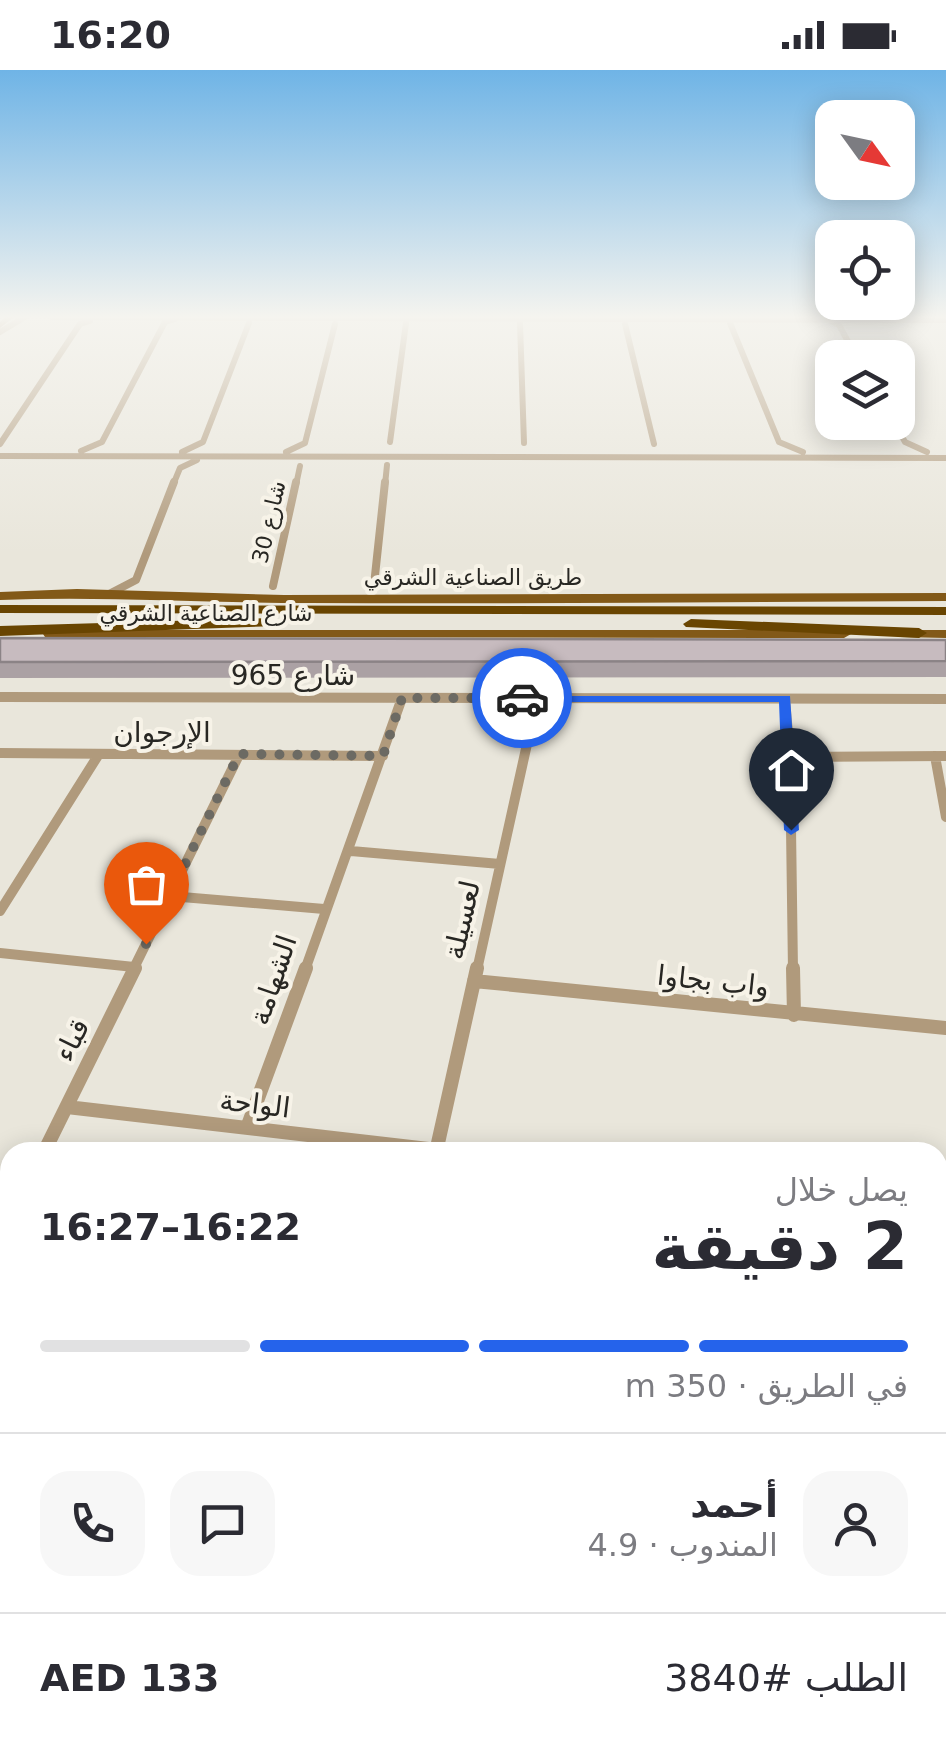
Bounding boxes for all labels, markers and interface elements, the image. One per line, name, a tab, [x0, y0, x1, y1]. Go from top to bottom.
text: 16:20	[50, 13, 171, 57]
north arrow	[815, 100, 915, 200]
map controls	[815, 100, 915, 440]
button: locate	[815, 220, 915, 320]
button: layers	[815, 340, 915, 440]
street label: شارع 30	[247, 478, 291, 566]
street label: طريق الصناعية الشرقي	[364, 565, 582, 591]
street label: شارع الصناعية الشرقي	[99, 601, 313, 627]
courier	[472, 648, 572, 748]
street label: شارع 965	[231, 659, 355, 692]
icon: car	[495, 671, 550, 726]
street label: الإرجوان	[113, 716, 211, 749]
pin	[749, 728, 834, 831]
icon: home	[764, 743, 819, 798]
pin	[104, 842, 189, 945]
icon: bag	[119, 857, 174, 912]
street label: لعسيلة	[437, 877, 487, 963]
street label: الشهامة	[242, 931, 304, 1029]
street label: واب بجاوا	[655, 959, 771, 1003]
street label: قباء	[48, 1013, 96, 1067]
street label: الواحة	[218, 1083, 292, 1125]
text: يصل خلال	[775, 1171, 908, 1209]
text: 16:22–16:27	[40, 1205, 301, 1249]
text: 2 دقيقة	[651, 1209, 908, 1284]
text: في الطريق · 350 m	[625, 1367, 908, 1405]
button: phone	[40, 1471, 145, 1576]
button: chat	[170, 1471, 275, 1576]
button: person	[803, 1471, 908, 1576]
text: أحمد	[690, 1482, 778, 1526]
text: المندوب · 4.9	[587, 1526, 778, 1564]
text: AED 133	[40, 1656, 219, 1700]
text: الطلب #3840	[664, 1656, 908, 1700]

